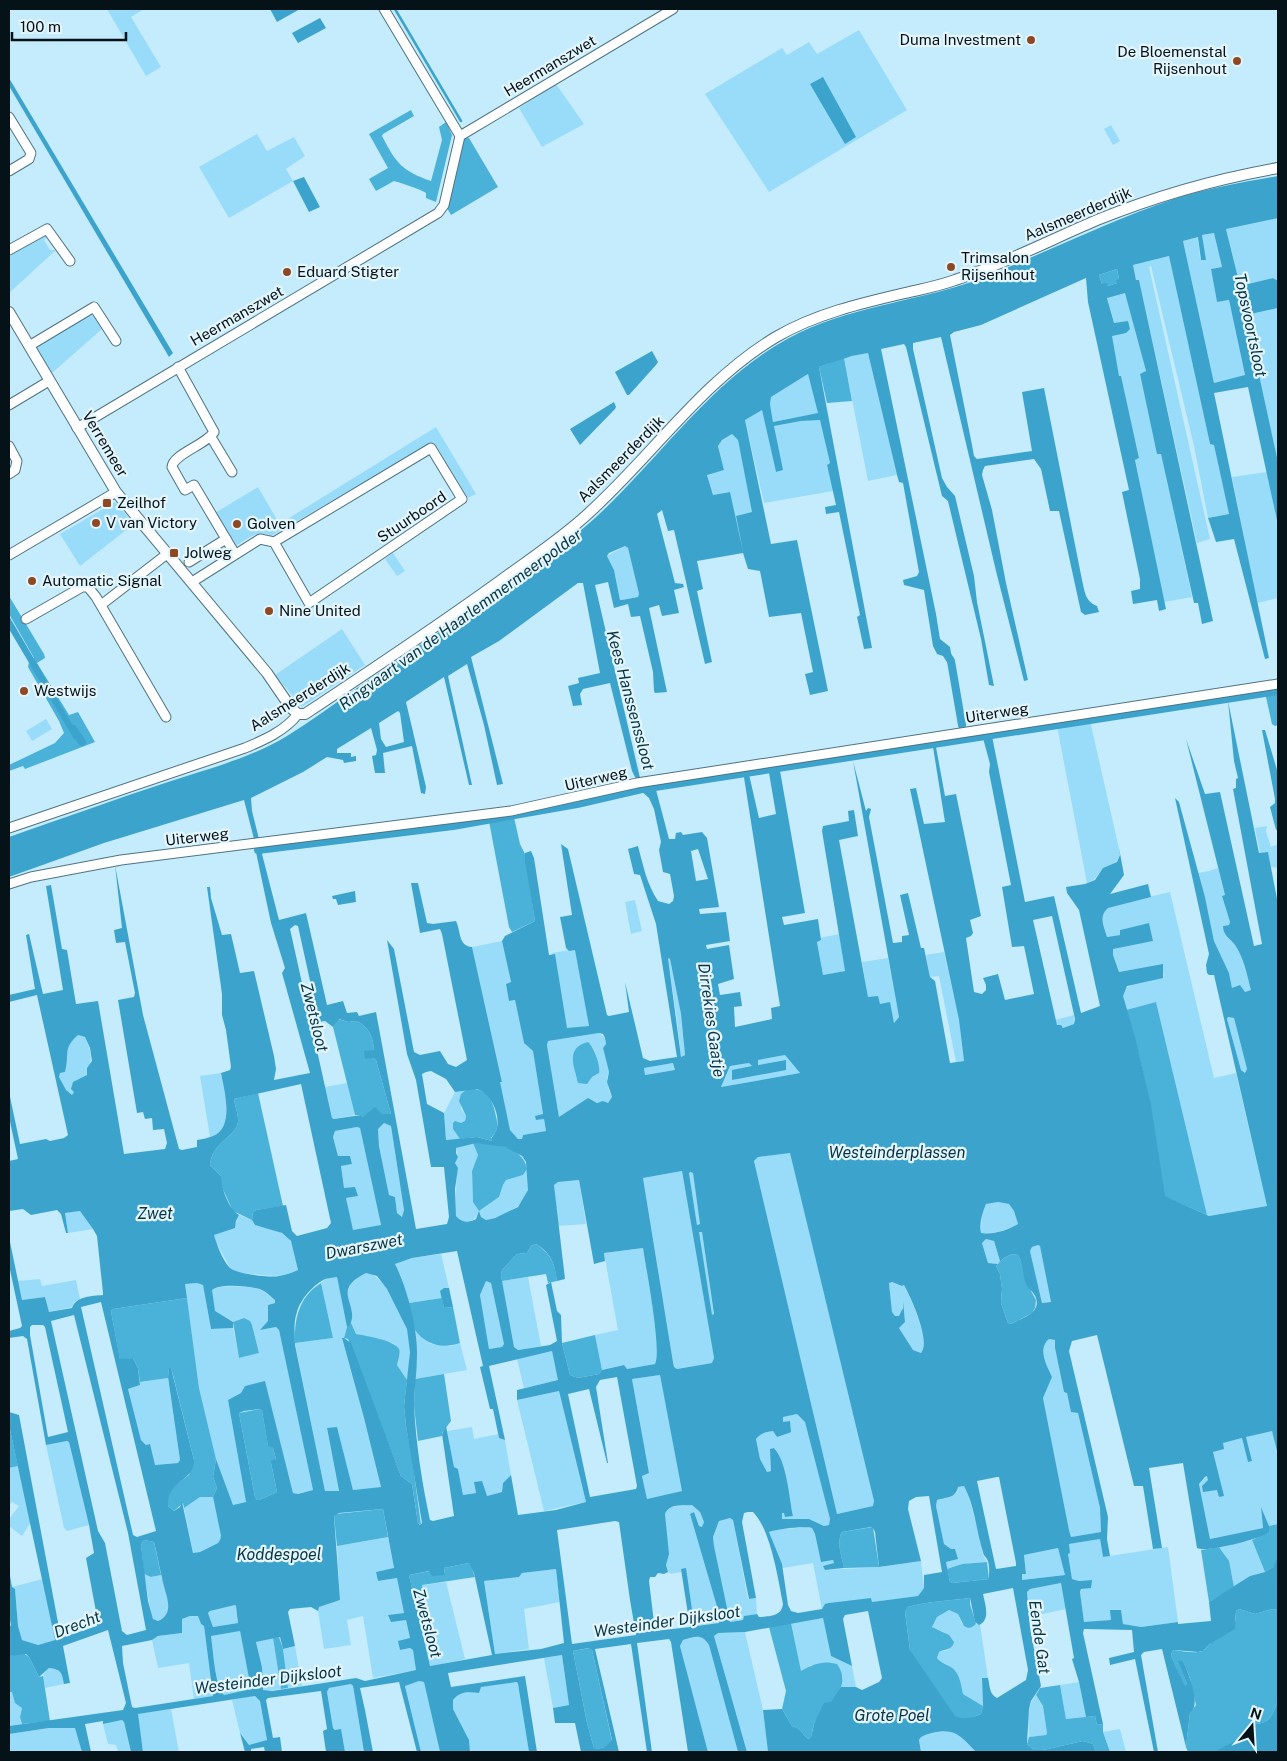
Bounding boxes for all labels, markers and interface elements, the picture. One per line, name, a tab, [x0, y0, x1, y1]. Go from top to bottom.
scale bar	[12, 10, 126, 42]
text: 100 m	[20, 18, 61, 35]
street label: Heermanszwet	[501, 31, 599, 100]
place label: Duma Investment	[899, 31, 1021, 48]
marker: Duma Investment	[1025, 34, 1037, 46]
place label: De Bloemenstal Rijsenhout	[1117, 43, 1227, 77]
marker: De Bloemenstal Rijsenhout	[1231, 55, 1243, 67]
street label: Aalsmeerderdijk	[1022, 183, 1134, 244]
place label: Trimsalon Rijsenhout	[961, 249, 1035, 283]
marker: Trimsalon Rijsenhout	[945, 261, 957, 273]
place label: Eduard Stigter	[297, 263, 399, 280]
marker: Eduard Stigter	[281, 266, 293, 278]
water label: Topsvoortsloot	[1230, 271, 1271, 379]
street label: Heermanszwet	[187, 282, 286, 349]
street label: Verremeer	[79, 408, 132, 480]
street label: Aalsmeerderdijk	[574, 412, 667, 505]
street label: Stuurboord	[374, 487, 449, 546]
place label: Zeilhof	[117, 494, 166, 511]
marker: Zeilhof	[101, 497, 113, 509]
place label: V van Victory	[106, 514, 197, 531]
place label: Golven	[247, 515, 295, 532]
marker: V van Victory	[90, 517, 102, 529]
marker: Golven	[231, 518, 243, 530]
water label: Ringvaart van de Haarlemmermeerpolder	[335, 524, 586, 714]
place label: Jolweg	[184, 544, 232, 561]
marker: Jolweg	[168, 547, 180, 559]
place label: Automatic Signal	[42, 572, 162, 589]
marker: Automatic Signal	[26, 575, 38, 587]
place label: Nine United	[279, 602, 361, 619]
marker: Nine United	[263, 605, 275, 617]
water label: Kees Hanssenssloot	[603, 628, 658, 772]
street label: Aalsmeerderdijk	[246, 659, 353, 734]
place label: Westwijs	[34, 682, 96, 699]
marker: Westwijs	[18, 685, 30, 697]
street label: Uiterweg	[964, 699, 1030, 726]
street label: Uiterweg	[563, 763, 629, 794]
street label: Uiterweg	[164, 824, 230, 849]
water label: Dirrekies Gaatje	[694, 962, 729, 1079]
water label: Zwetsloot	[297, 980, 332, 1054]
water label: Westeinderplassen	[829, 1143, 965, 1162]
water label: Zwet	[137, 1204, 173, 1223]
water label: Dwarszwet	[324, 1230, 404, 1263]
water label: Koddespoel	[236, 1545, 322, 1564]
water label: Zwetsloot	[409, 1586, 446, 1660]
water label: Eende Gat	[1025, 1599, 1054, 1675]
water label: Westeinder Dijksloot	[593, 1602, 742, 1641]
water label: Drecht	[51, 1607, 103, 1642]
water label: Westeinder Dijksloot	[194, 1661, 343, 1698]
north arrow	[1227, 1701, 1277, 1751]
text: N	[1248, 1704, 1264, 1723]
water label: Grote Poel	[854, 1706, 930, 1725]

